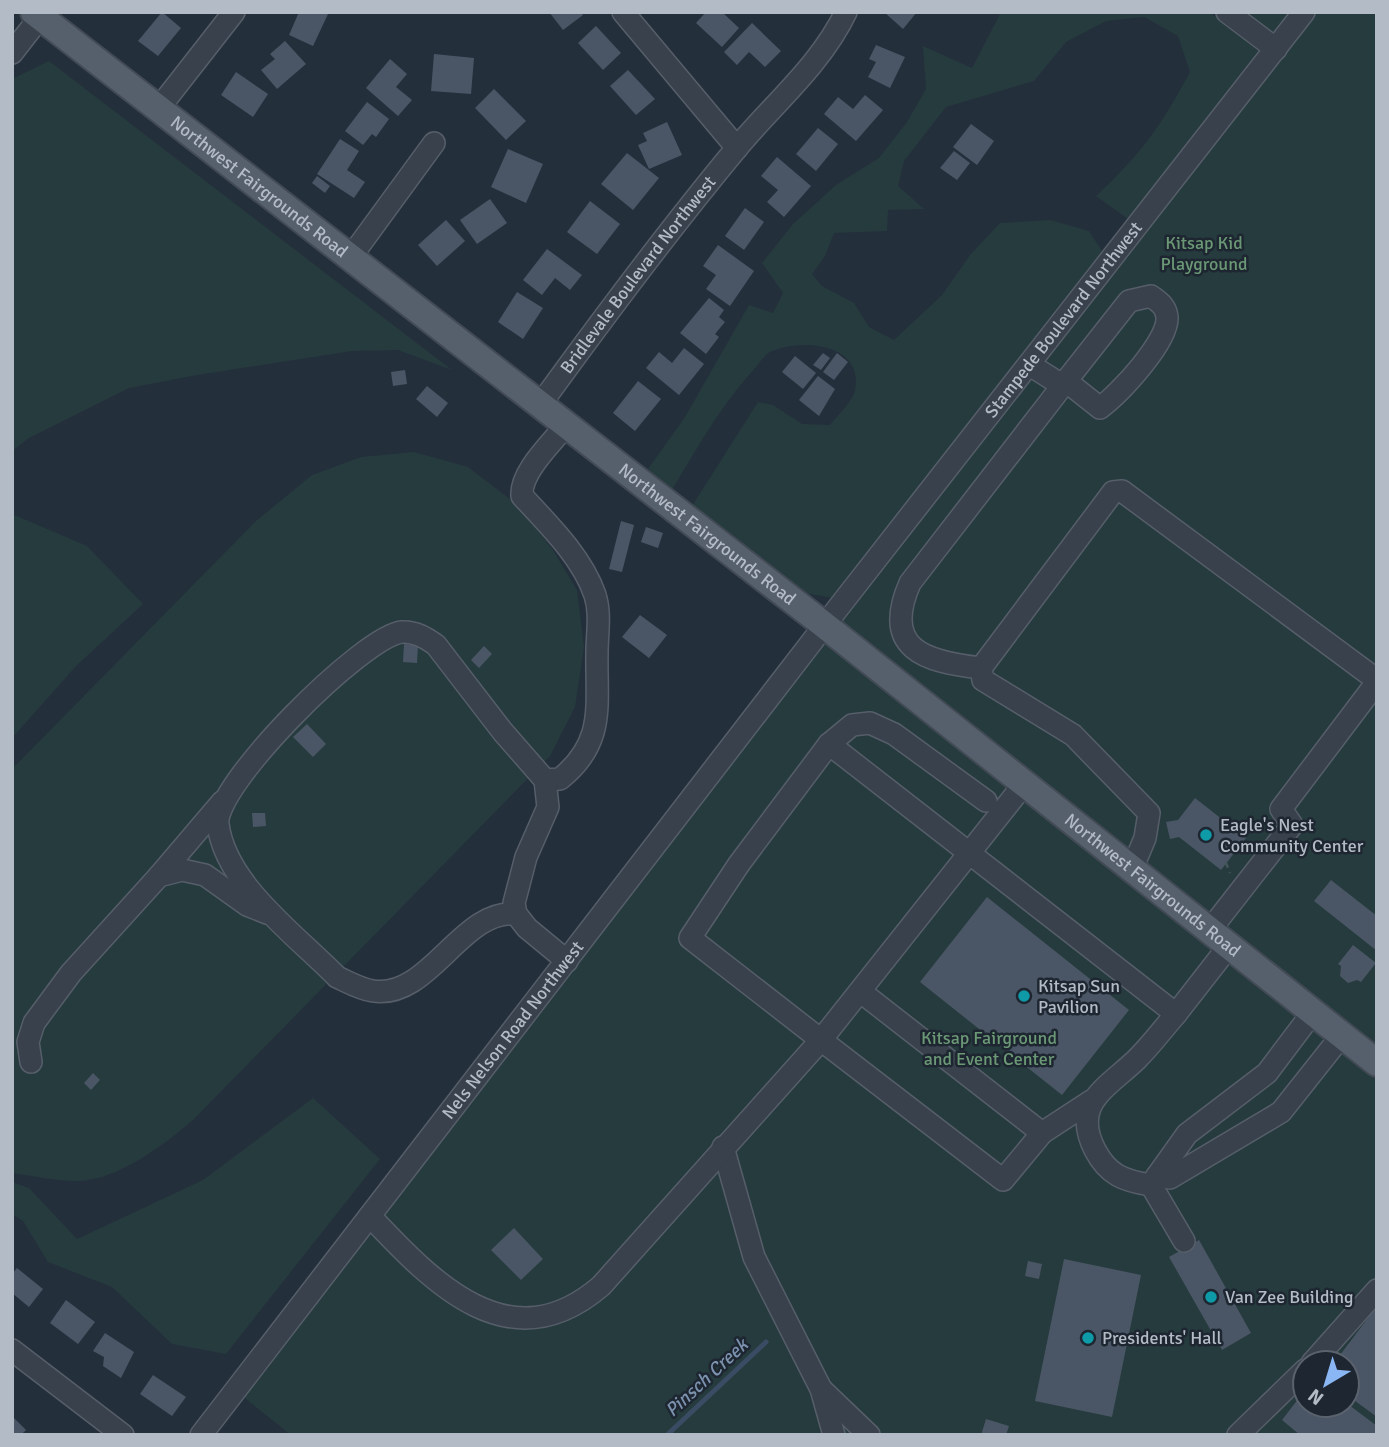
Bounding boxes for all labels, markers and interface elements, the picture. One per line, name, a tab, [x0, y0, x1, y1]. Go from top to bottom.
street label: Northwest Fairgrounds Road	[166, 111, 352, 262]
street label: Bridlevale Boulevard Northwest	[556, 171, 720, 378]
street label: Stampede Boulevard Northwest	[980, 217, 1147, 422]
park label: Kitsap Kid Playground	[1160, 232, 1248, 275]
street label: Northwest Fairgrounds Road	[614, 459, 800, 610]
street label: Northwest Fairgrounds Road	[1060, 809, 1245, 962]
place label: Eagle's Nest Community Center	[1220, 814, 1364, 857]
marker: Eagle's Nest Community Center	[1198, 827, 1214, 843]
street label: Nels Nelson Road Northwest	[437, 937, 588, 1124]
place label: Kitsap Sun Pavilion	[1038, 975, 1120, 1018]
marker: Kitsap Sun Pavilion	[1016, 988, 1032, 1004]
park label: Kitsap Fairground and Event Center	[921, 1027, 1057, 1070]
place label: Van Zee Building	[1225, 1286, 1354, 1308]
marker: Van Zee Building	[1203, 1289, 1219, 1305]
place label: Presidents' Hall	[1102, 1327, 1222, 1349]
marker: Presidents' Hall	[1080, 1330, 1096, 1346]
water label: Pinsch Creek	[660, 1332, 754, 1422]
north arrow	[1291, 1349, 1361, 1419]
text: N	[1304, 1383, 1329, 1410]

